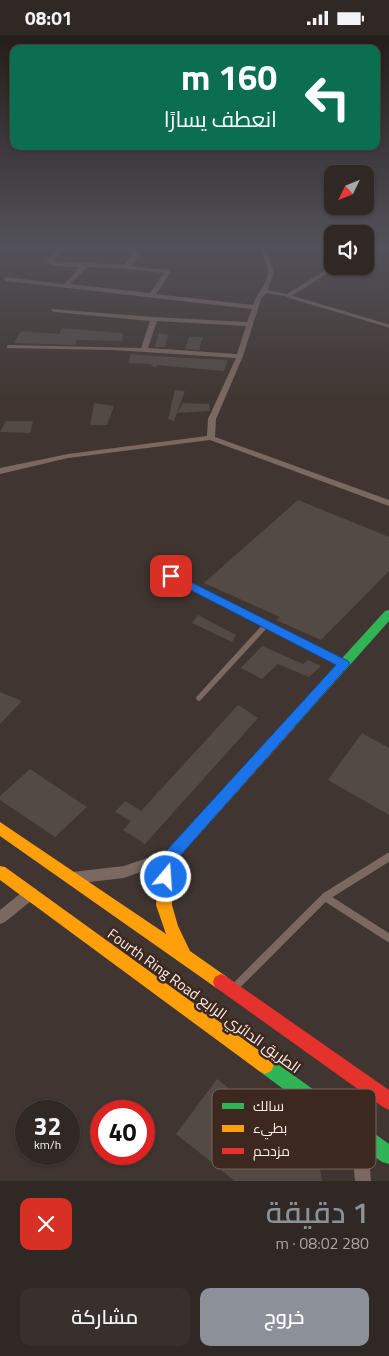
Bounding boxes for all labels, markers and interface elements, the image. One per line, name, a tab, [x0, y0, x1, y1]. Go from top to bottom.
text: 08:01	[25, 3, 72, 32]
text: 160 m	[181, 50, 277, 104]
icon: left	[295, 65, 360, 130]
text: انعطف يسارًا	[164, 102, 277, 136]
north arrow	[324, 165, 374, 215]
map controls	[324, 165, 374, 275]
button: sound	[324, 225, 374, 275]
pin	[150, 555, 192, 597]
icon: arrive	[157, 562, 185, 590]
position arrow	[139, 850, 191, 902]
street label: Fourth Ring Road الطريق الدائري الرابع	[102, 922, 306, 1080]
legend	[212, 1089, 376, 1169]
text: سالك	[253, 1095, 284, 1116]
speed limit sign: 40	[90, 1100, 155, 1165]
text: 32	[33, 1107, 62, 1145]
text: بطيء	[253, 1117, 287, 1140]
text: km/h	[34, 1135, 61, 1154]
text: مزدحم	[253, 1140, 290, 1161]
text: 1 دقيقة	[266, 1189, 369, 1235]
button: close	[20, 1198, 72, 1250]
text: 280 m · 08:02	[275, 1231, 369, 1255]
button: مشاركة	[20, 1288, 190, 1346]
button: خروج	[200, 1288, 369, 1346]

